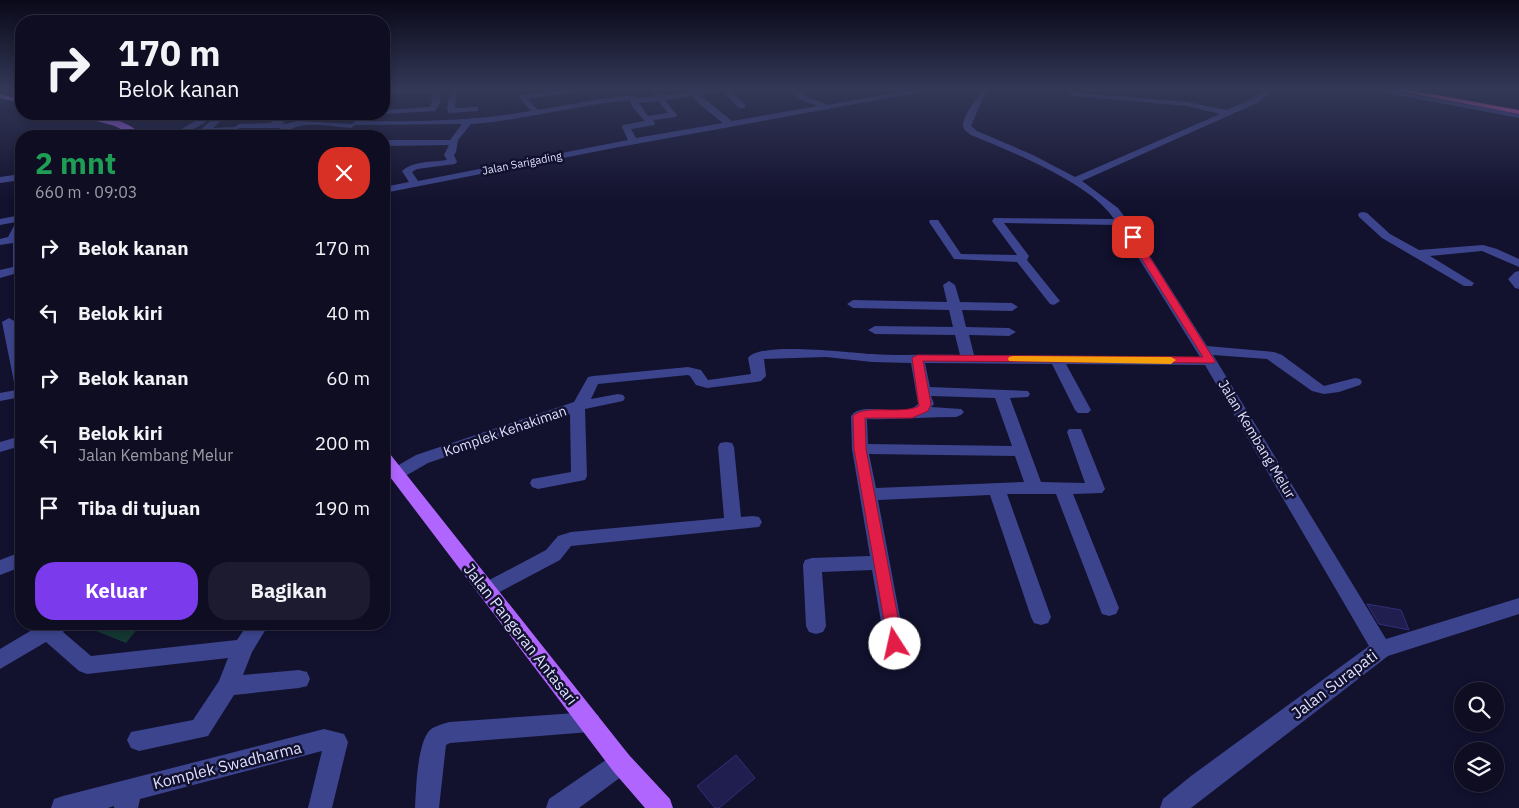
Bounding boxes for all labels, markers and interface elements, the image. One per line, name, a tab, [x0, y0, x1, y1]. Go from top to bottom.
text: 170 m	[118, 30, 221, 76]
icon: right	[35, 35, 100, 100]
text: Belok kanan	[118, 74, 240, 103]
text: 2 mnt	[35, 143, 116, 182]
button: close	[318, 147, 370, 199]
street label: Jalan Sarigading	[481, 148, 563, 178]
text: 660 m · 09:03	[35, 182, 137, 202]
pin	[1112, 216, 1154, 258]
icon: arrive	[1119, 223, 1147, 251]
icon: right	[35, 234, 63, 262]
text: Belok kanan	[78, 236, 189, 260]
text: 170 m	[315, 236, 370, 260]
icon: left	[35, 299, 63, 327]
text: Belok kiri	[78, 301, 163, 325]
text: 40 m	[326, 301, 370, 325]
icon: right	[35, 364, 63, 392]
text: Belok kanan	[78, 366, 189, 390]
text: 60 m	[326, 366, 370, 390]
street label: Jalan Kembang Melur	[1214, 376, 1300, 502]
street label: Komplek Kehakiman	[441, 401, 569, 461]
text: Belok kiri	[78, 421, 163, 445]
icon: left	[35, 429, 63, 457]
text: 200 m	[315, 431, 370, 455]
text: Jalan Kembang Melur	[78, 445, 233, 465]
icon: arrive	[35, 494, 63, 522]
text: Tiba di tujuan	[78, 496, 200, 520]
text: 190 m	[315, 496, 370, 520]
street label: Jalan Pangeran Antasari	[460, 559, 582, 709]
button: Keluar	[35, 562, 198, 620]
button: Bagikan	[208, 562, 370, 620]
position arrow	[868, 617, 920, 669]
street label: Jalan Surapati	[1287, 645, 1381, 723]
map controls	[1454, 682, 1504, 792]
button: search	[1454, 682, 1504, 732]
street label: Komplek Swadharma	[151, 737, 304, 793]
button: layers	[1454, 742, 1504, 792]

